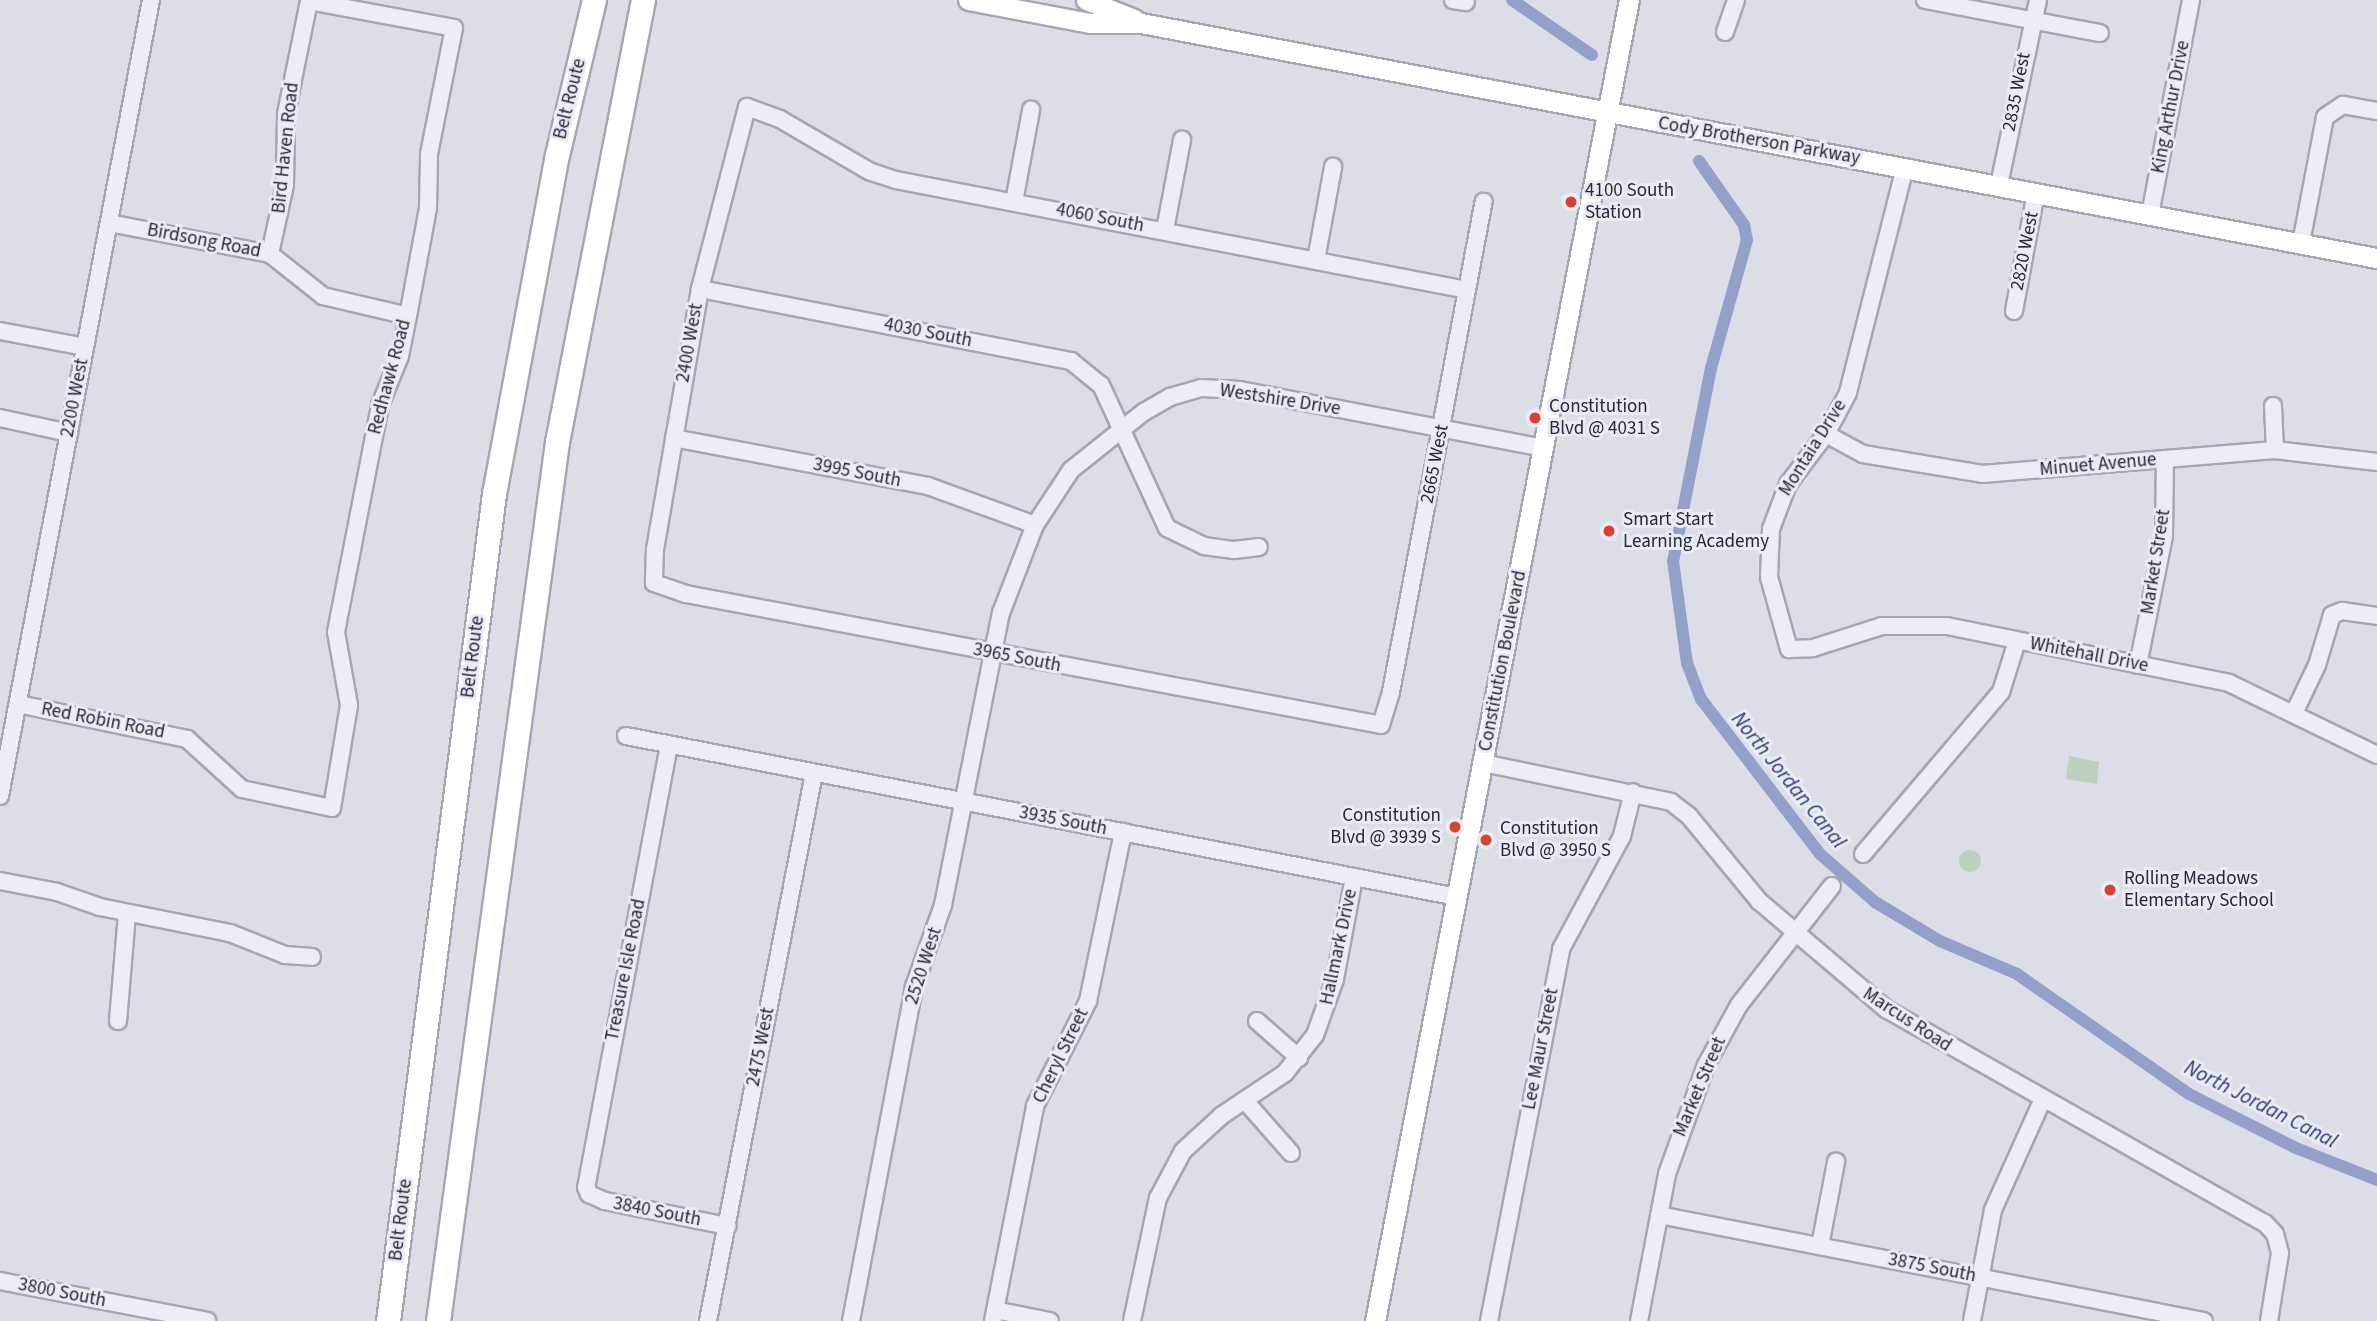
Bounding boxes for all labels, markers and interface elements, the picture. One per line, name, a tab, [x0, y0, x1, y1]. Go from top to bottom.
street label: King Arthur Drive	[2147, 39, 2195, 175]
street label: 2835 West	[1998, 51, 2036, 133]
street label: Belt Route	[549, 56, 591, 142]
street label: Bird Haven Road	[268, 81, 304, 215]
street label: Cody Brotherson Parkway	[1656, 112, 1862, 170]
place label: 4100 South Station	[1585, 180, 1674, 224]
marker: 4100 South Station	[1563, 194, 1579, 210]
street label: 4060 South	[1054, 198, 1146, 238]
street label: 2820 West	[2006, 210, 2044, 292]
street label: Birdsong Road	[145, 219, 263, 263]
street label: 2400 West	[672, 302, 708, 384]
street label: 4030 South	[882, 313, 974, 353]
street label: Redhawk Road	[364, 317, 416, 437]
street label: 2200 West	[56, 357, 94, 439]
street label: Westshire Drive	[1218, 379, 1342, 421]
place label: Constitution Blvd @ 4031 S	[1549, 396, 1660, 440]
street label: Montaia Drive	[1774, 396, 1852, 500]
marker: Constitution Blvd @ 4031 S	[1527, 410, 1543, 426]
street label: 2665 West	[1416, 423, 1454, 505]
street label: Minuet Avenue	[2039, 449, 2157, 481]
street label: 3995 South	[811, 453, 903, 493]
street label: Market Street	[2136, 508, 2176, 616]
place label: Smart Start Learning Academy	[1623, 509, 1769, 553]
marker: Smart Start Learning Academy	[1601, 523, 1617, 539]
street label: Constitution Boulevard	[1474, 569, 1532, 753]
street label: Belt Route	[457, 615, 489, 699]
street label: Whitehall Drive	[2028, 632, 2150, 678]
street label: 3965 South	[971, 638, 1063, 678]
street label: Red Robin Road	[39, 698, 167, 744]
water label: North Jordan Canal	[1726, 707, 1852, 853]
street label: 3935 South	[1017, 801, 1109, 841]
place label: Constitution Blvd @ 3939 S	[1330, 805, 1441, 849]
place label: Constitution Blvd @ 3950 S	[1500, 818, 1611, 862]
marker: Constitution Blvd @ 3939 S	[1447, 819, 1463, 835]
marker: Constitution Blvd @ 3950 S	[1478, 832, 1494, 848]
place label: Rolling Meadows Elementary School	[2124, 868, 2274, 912]
marker: Rolling Meadows Elementary School	[2102, 882, 2118, 898]
street label: Hallmark Drive	[1316, 887, 1362, 1007]
street label: Treasure Isle Road	[601, 897, 651, 1043]
street label: 2520 West	[901, 924, 947, 1008]
street label: Marcus Road	[1858, 983, 1956, 1057]
street label: Lee Maur Street	[1518, 986, 1564, 1112]
street label: Cheryl Street	[1028, 1005, 1094, 1107]
street label: 2475 West	[742, 1006, 780, 1088]
street label: Market Street	[1669, 1034, 1731, 1140]
water label: North Jordan Canal	[2180, 1055, 2342, 1153]
street label: Belt Route	[385, 1178, 417, 1262]
street label: 3840 South	[611, 1192, 703, 1232]
street label: 3875 South	[1886, 1248, 1978, 1288]
street label: 3800 South	[16, 1273, 108, 1313]

